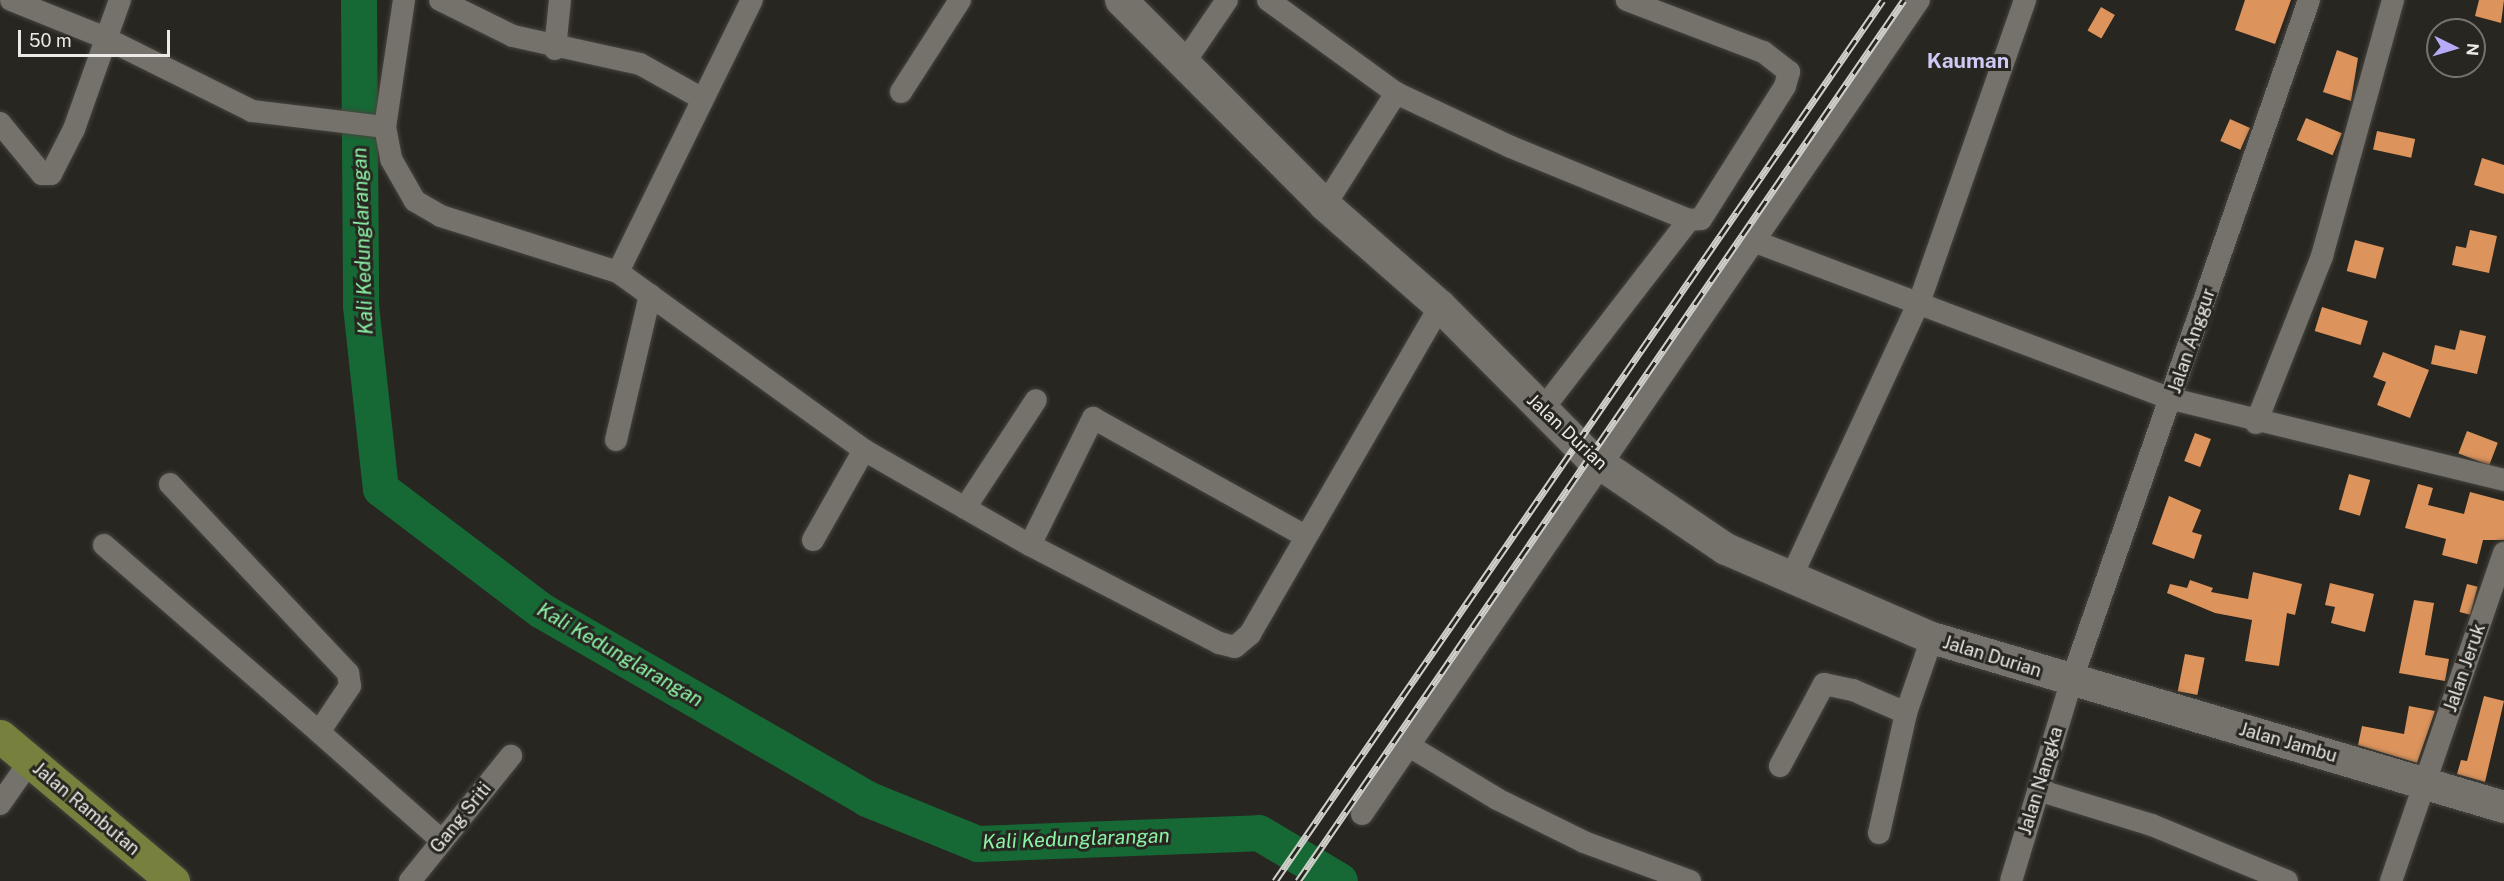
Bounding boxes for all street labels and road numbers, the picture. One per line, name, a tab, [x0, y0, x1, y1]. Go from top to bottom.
street label: Jalan Anggur	[2164, 286, 2220, 396]
street label: Jalan Durian	[1522, 389, 1612, 475]
street label: Jalan Jeruk	[2440, 621, 2490, 715]
street label: Jalan Durian	[1940, 632, 2044, 682]
street label: Jalan Jambu	[2237, 719, 2339, 767]
street label: Jalan Nangka	[2014, 724, 2068, 838]
street label: Jalan Rambutan	[28, 758, 144, 860]
street label: Gang Sriti	[426, 779, 496, 857]

